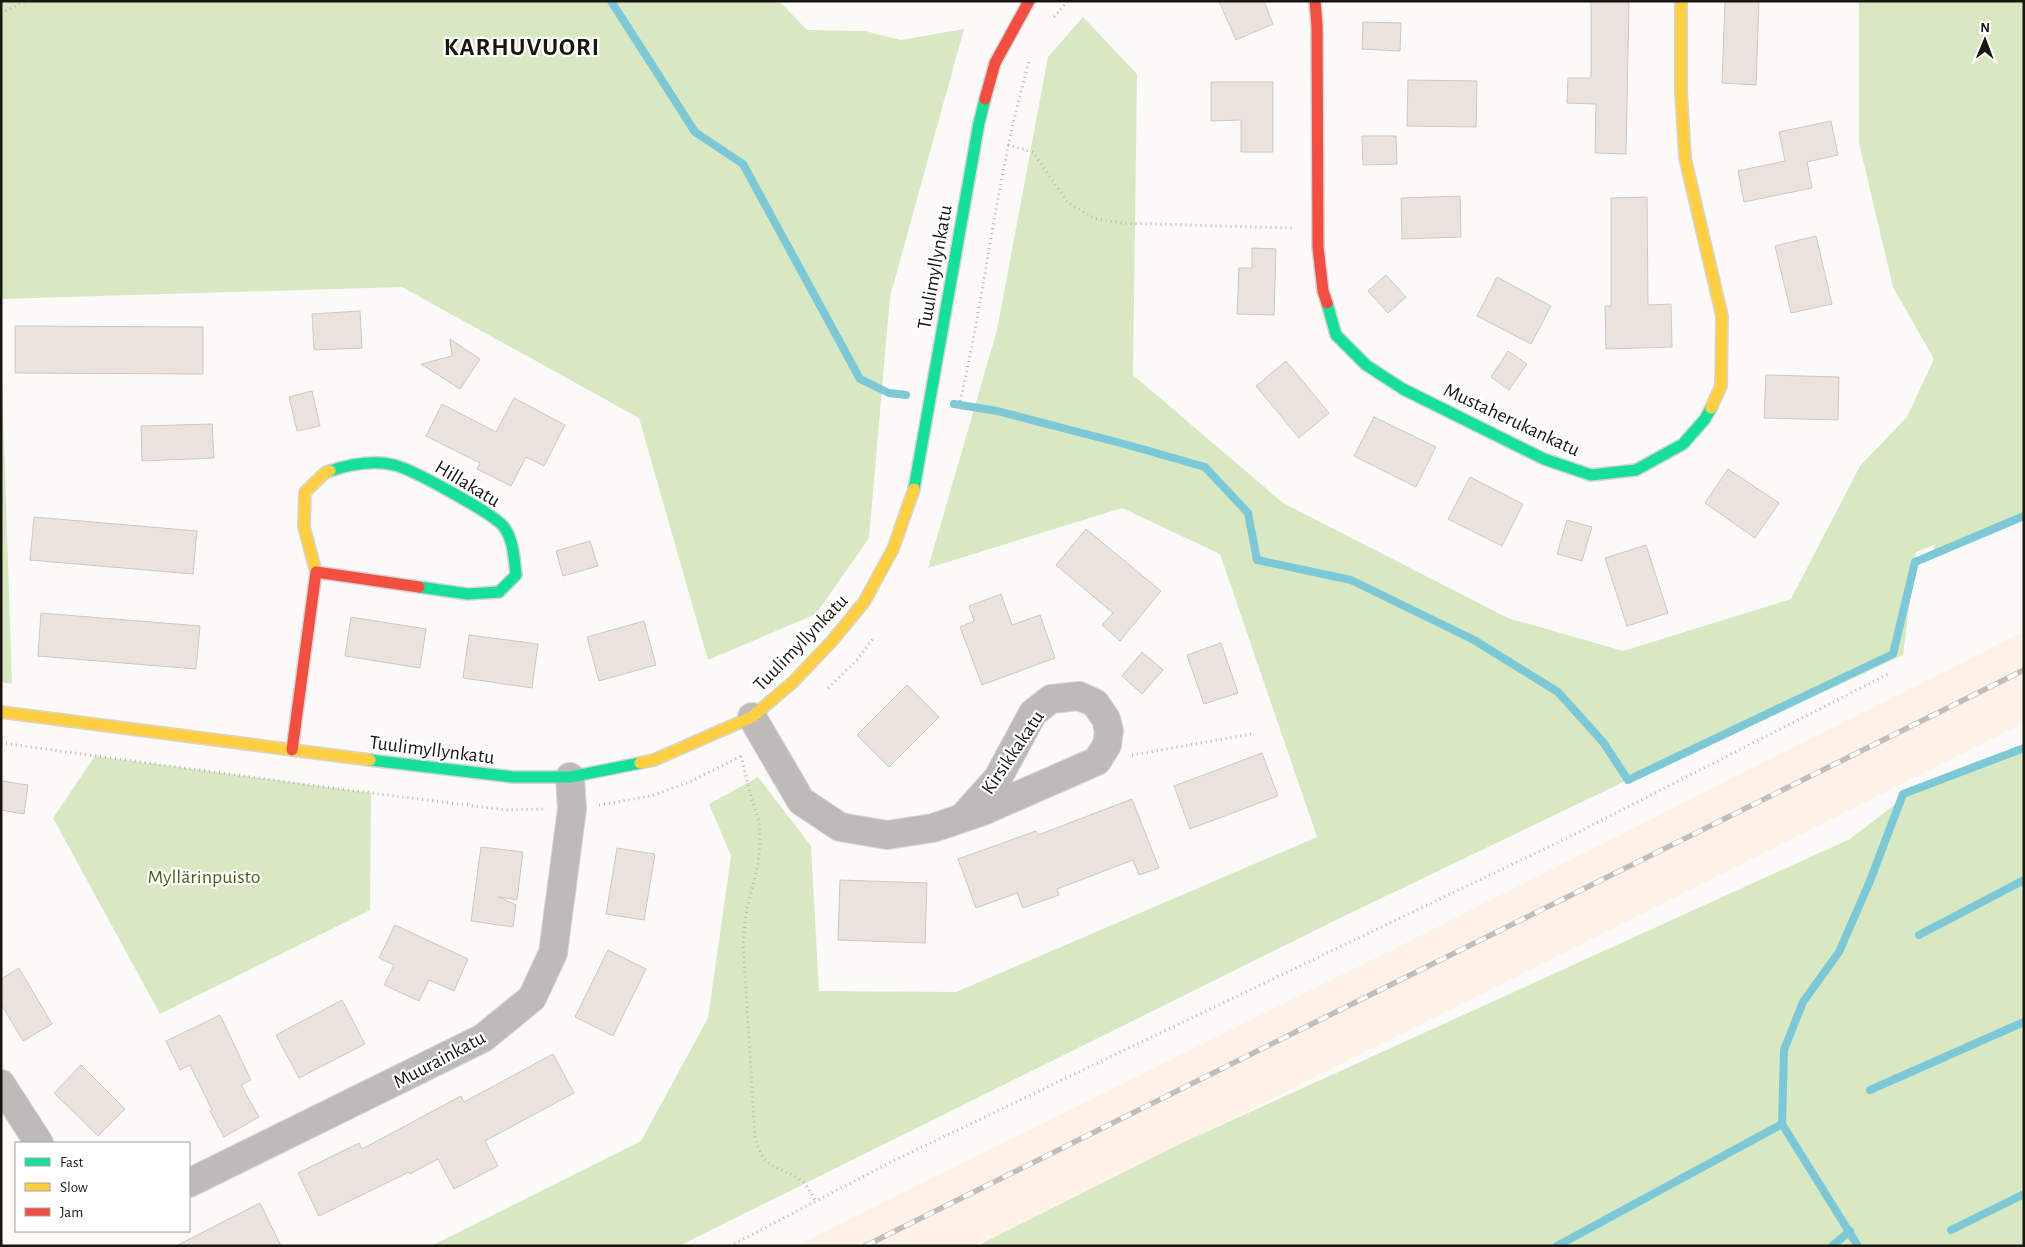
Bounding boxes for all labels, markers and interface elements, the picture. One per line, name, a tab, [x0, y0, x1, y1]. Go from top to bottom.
north arrow	[1960, 15, 2010, 65]
text: N	[1980, 21, 1990, 35]
district label: KARHUVUORI	[444, 35, 600, 60]
street label: Tuulimyllynkatu	[914, 203, 956, 331]
street label: Mustaherukankatu	[1441, 380, 1583, 460]
street label: Hillakatu	[431, 457, 504, 511]
street label: Tuulimyllynkatu	[750, 590, 852, 695]
street label: Kirsikkakatu	[978, 707, 1048, 798]
street label: Tuulimyllynkatu	[368, 732, 496, 768]
park label: Myllärinpuisto	[147, 867, 261, 887]
street label: Muurainkatu	[390, 1027, 489, 1092]
legend	[15, 1142, 190, 1232]
text: Fast	[60, 1155, 84, 1170]
text: Slow	[60, 1180, 88, 1195]
text: Jam	[60, 1205, 83, 1220]

